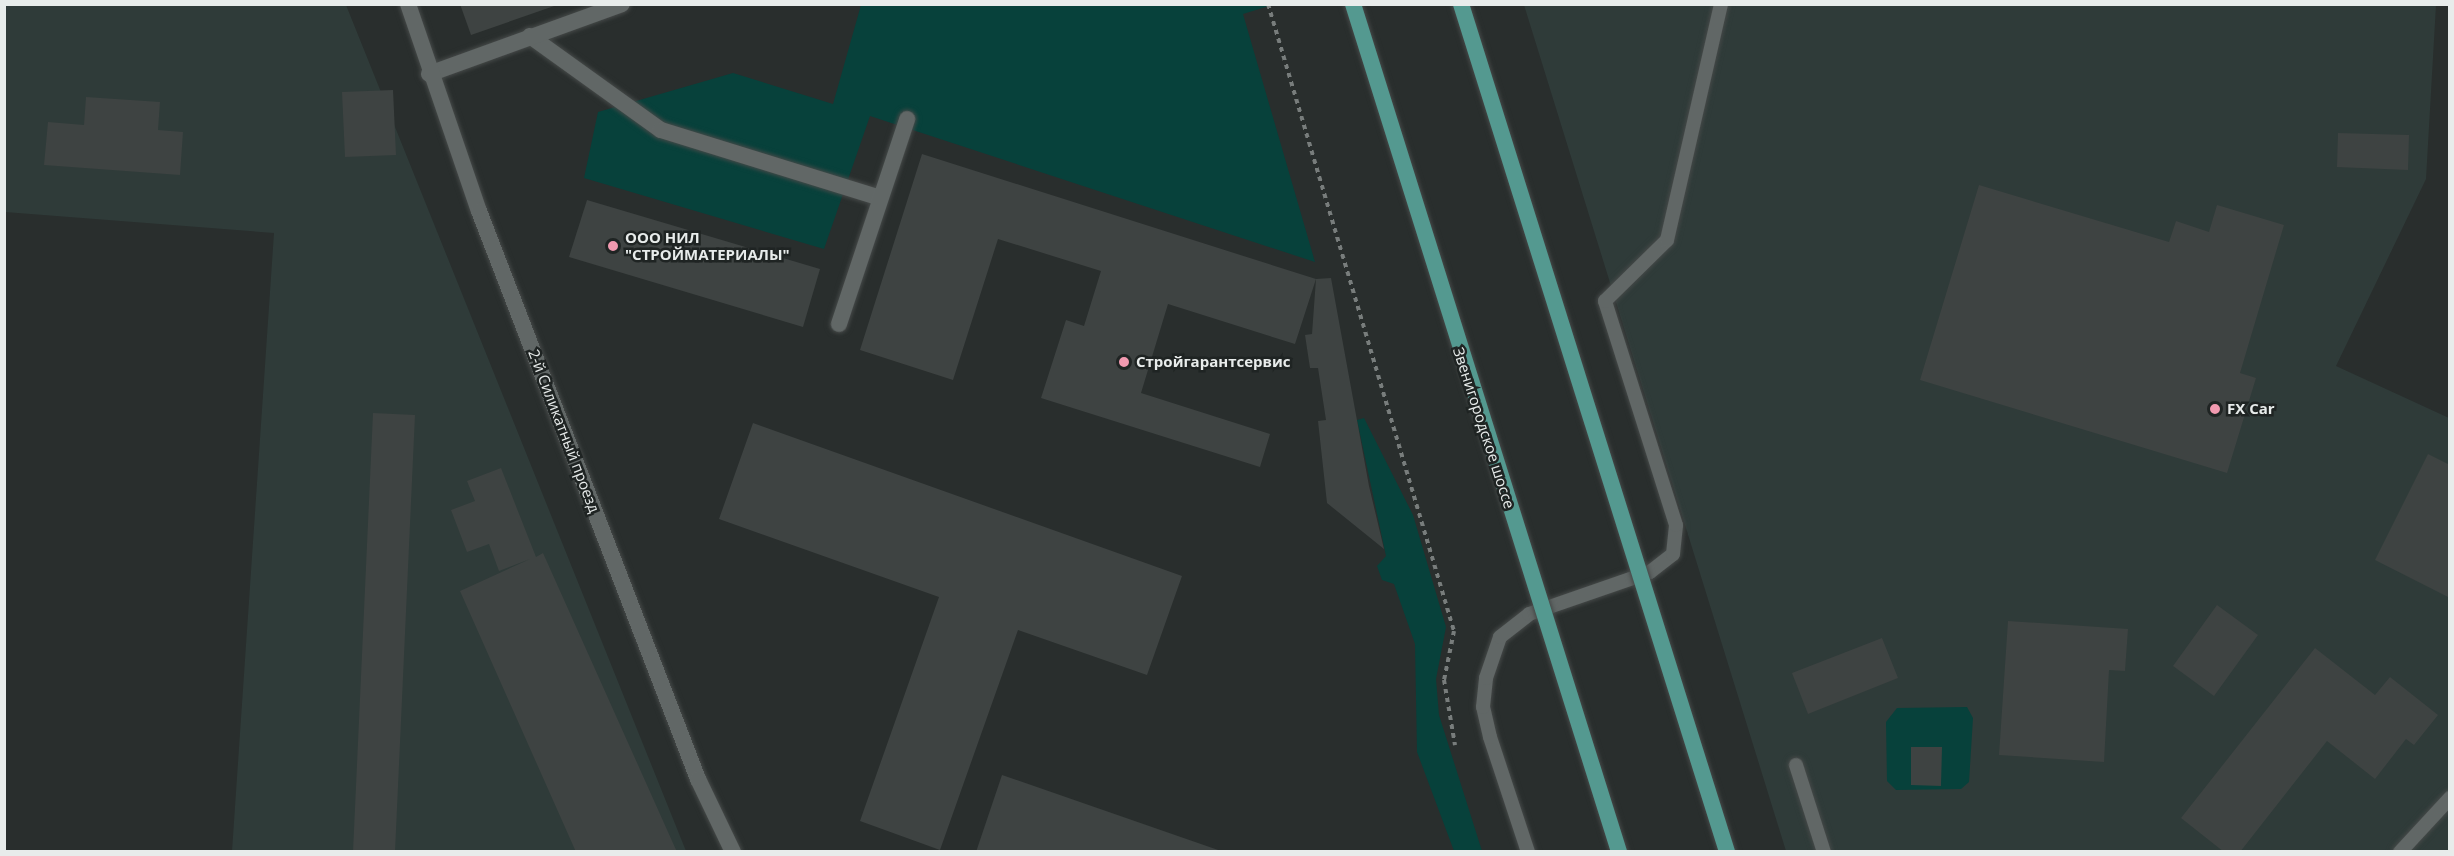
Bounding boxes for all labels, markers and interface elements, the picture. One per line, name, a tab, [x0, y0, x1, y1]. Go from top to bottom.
place label: ООО НИЛ "СТРОЙМАТЕРИАЛЫ"	[625, 228, 790, 263]
marker: ООО НИЛ "СТРОЙМАТЕРИАЛЫ"	[606, 239, 620, 253]
street label: Звенигородское шоссе	[1449, 345, 1519, 511]
street label: 2-й Силикатный проезд	[525, 347, 603, 515]
place label: Стройгарантсервис	[1136, 353, 1290, 371]
marker: Стройгарантсервис	[1117, 355, 1131, 369]
place label: FX Car	[2227, 400, 2275, 418]
marker: FX Car	[2208, 402, 2222, 416]

